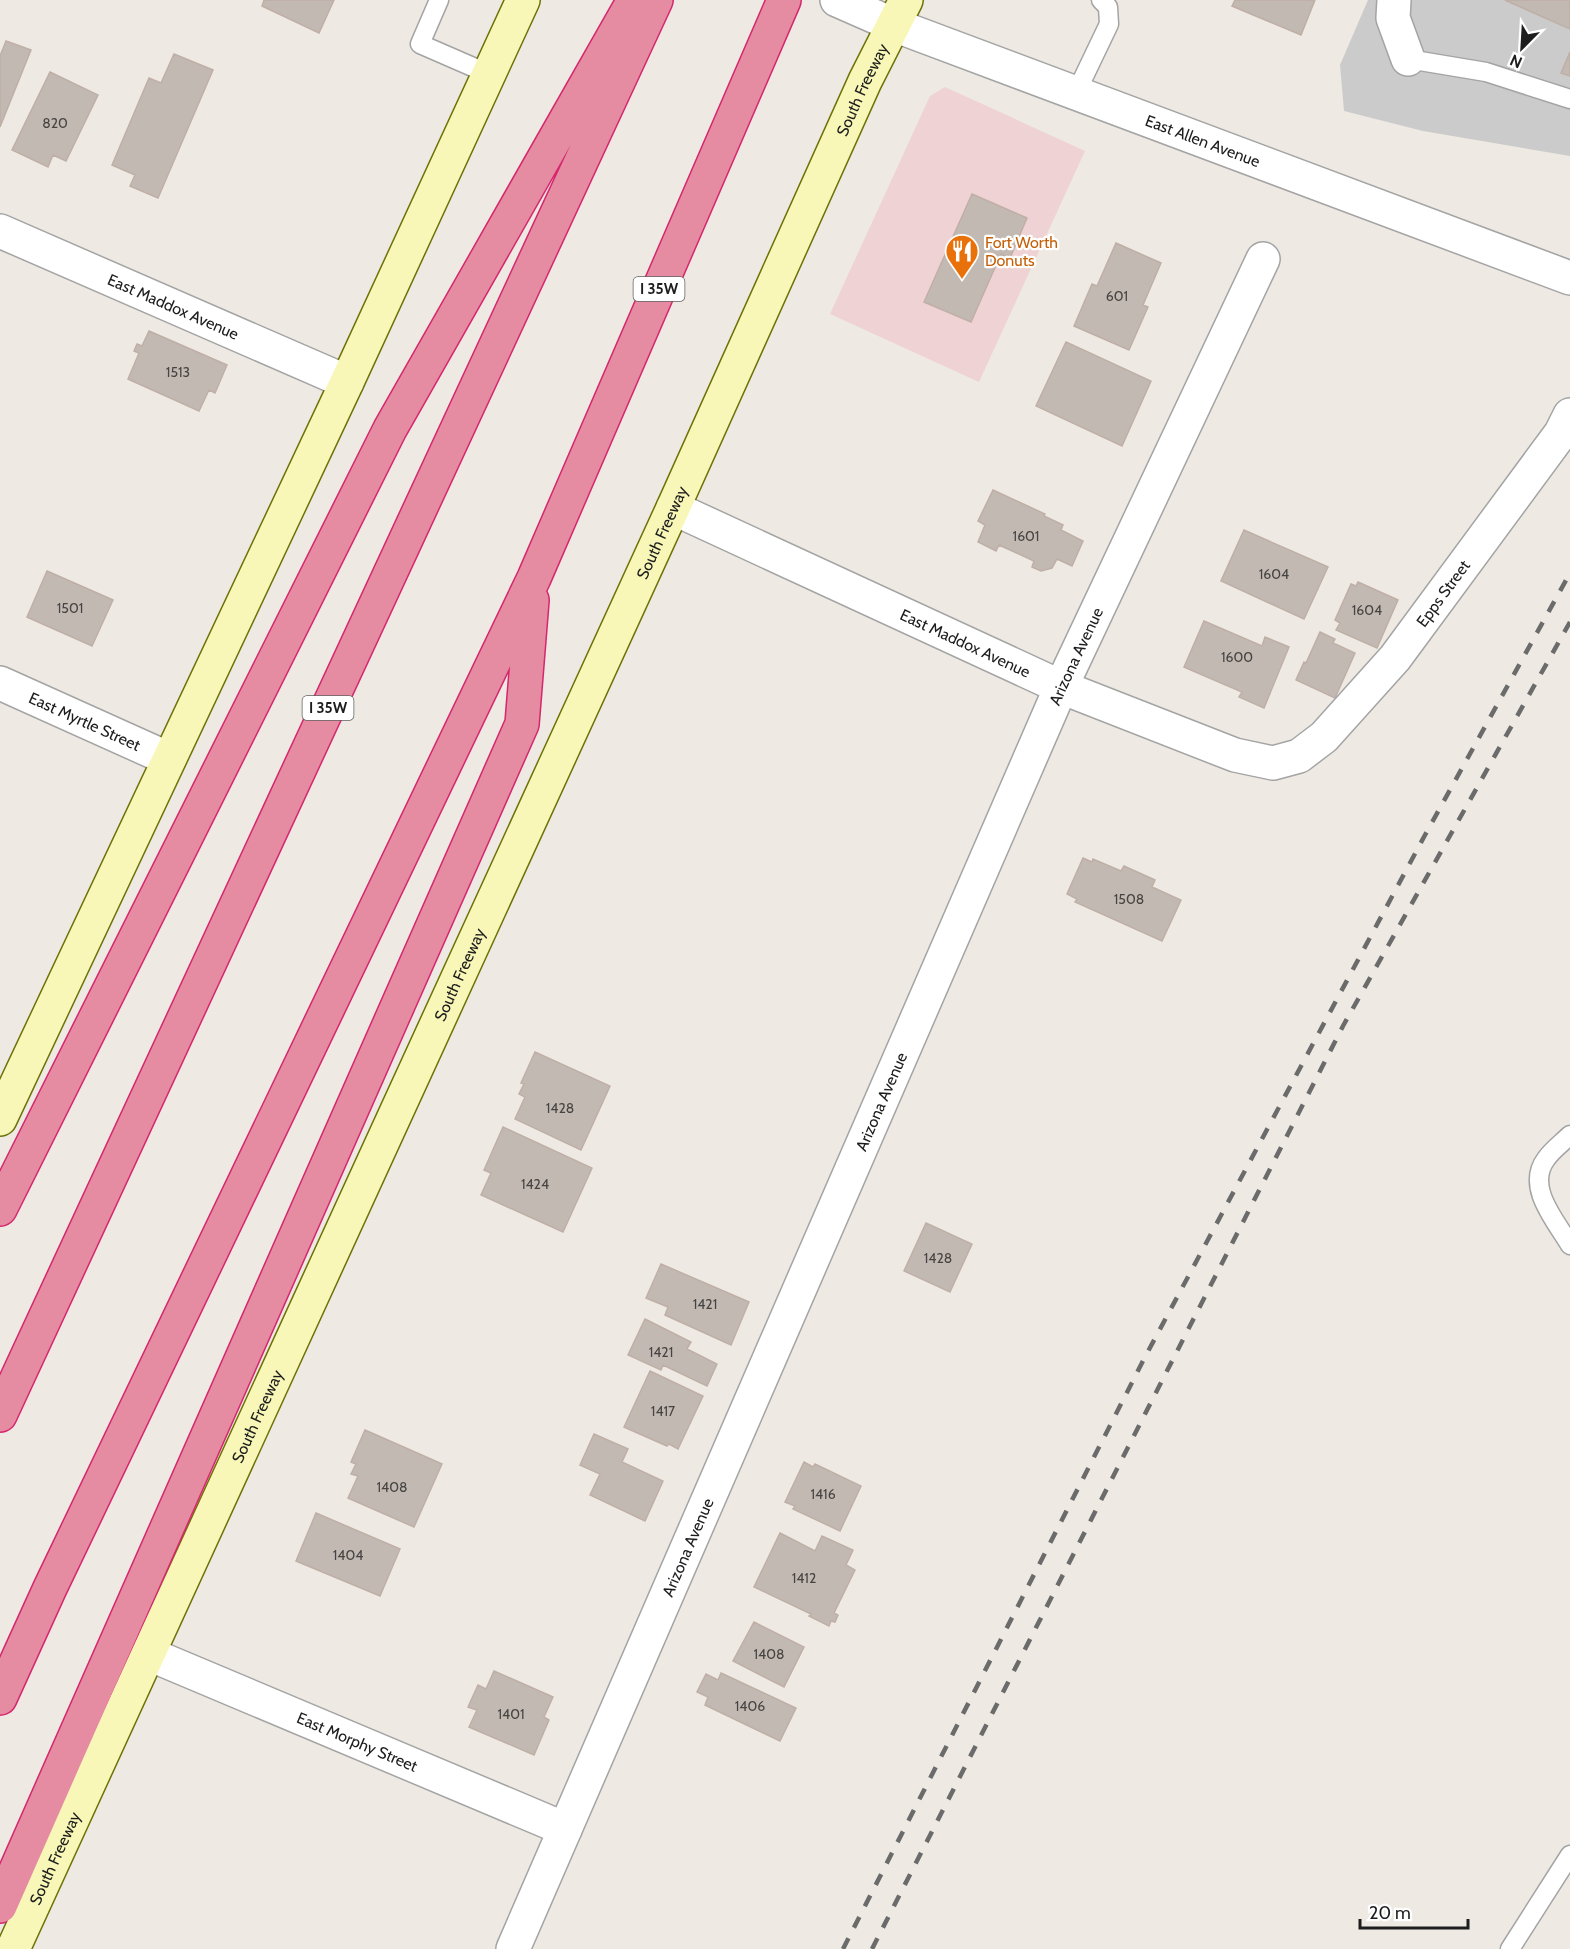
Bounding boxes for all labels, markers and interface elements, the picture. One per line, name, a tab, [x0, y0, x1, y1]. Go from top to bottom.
north arrow	[1492, 18, 1552, 78]
street label: South Freeway	[832, 40, 892, 139]
text: N	[1507, 50, 1525, 72]
street label: East Allen Avenue	[1143, 111, 1263, 171]
house number: 820	[42, 114, 68, 132]
restaurant icon: Fort Worth Donuts	[944, 233, 980, 280]
place label: Fort Worth Donuts	[985, 233, 1058, 270]
street label: East Maddox Avenue	[105, 270, 242, 344]
road number: I 35W	[634, 277, 684, 301]
house number: 601	[1106, 287, 1128, 305]
house number: 1513	[166, 363, 190, 381]
street label: South Freeway	[633, 483, 692, 582]
house number: 1601	[1013, 527, 1039, 545]
street label: Epps Street	[1412, 556, 1474, 631]
house number: 1604	[1259, 565, 1289, 583]
house number: 1501	[57, 599, 83, 617]
house number: 1604	[1352, 601, 1382, 619]
street label: East Maddox Avenue	[897, 605, 1033, 682]
street label: Arizona Avenue	[1045, 605, 1107, 708]
house number: 1600	[1221, 648, 1253, 666]
street label: East Myrtle Street	[26, 688, 144, 755]
road number: I 35W	[302, 696, 354, 720]
house number: 1508	[1114, 890, 1144, 908]
street label: South Freeway	[430, 925, 489, 1024]
street label: Arizona Avenue	[852, 1049, 911, 1154]
house number: 1428	[546, 1099, 574, 1117]
house number: 1424	[521, 1175, 549, 1193]
house number: 1428	[924, 1249, 952, 1267]
house number: 1421	[693, 1295, 717, 1313]
house number: 1421	[649, 1343, 673, 1361]
street label: South Freeway	[228, 1367, 287, 1466]
house number: 1417	[651, 1402, 675, 1420]
house number: 1408	[377, 1478, 407, 1496]
house number: 1416	[810, 1485, 836, 1503]
street label: Arizona Avenue	[658, 1495, 718, 1600]
house number: 1404	[333, 1546, 363, 1564]
house number: 1412	[792, 1569, 816, 1587]
house number: 1408	[754, 1645, 784, 1663]
house number: 1406	[735, 1697, 765, 1715]
house number: 1401	[498, 1705, 525, 1723]
street label: East Morphy Street	[294, 1708, 421, 1776]
street label: South Freeway	[26, 1809, 85, 1908]
scale bar	[1360, 1892, 1468, 1930]
text: 20 m	[1369, 1902, 1411, 1924]

